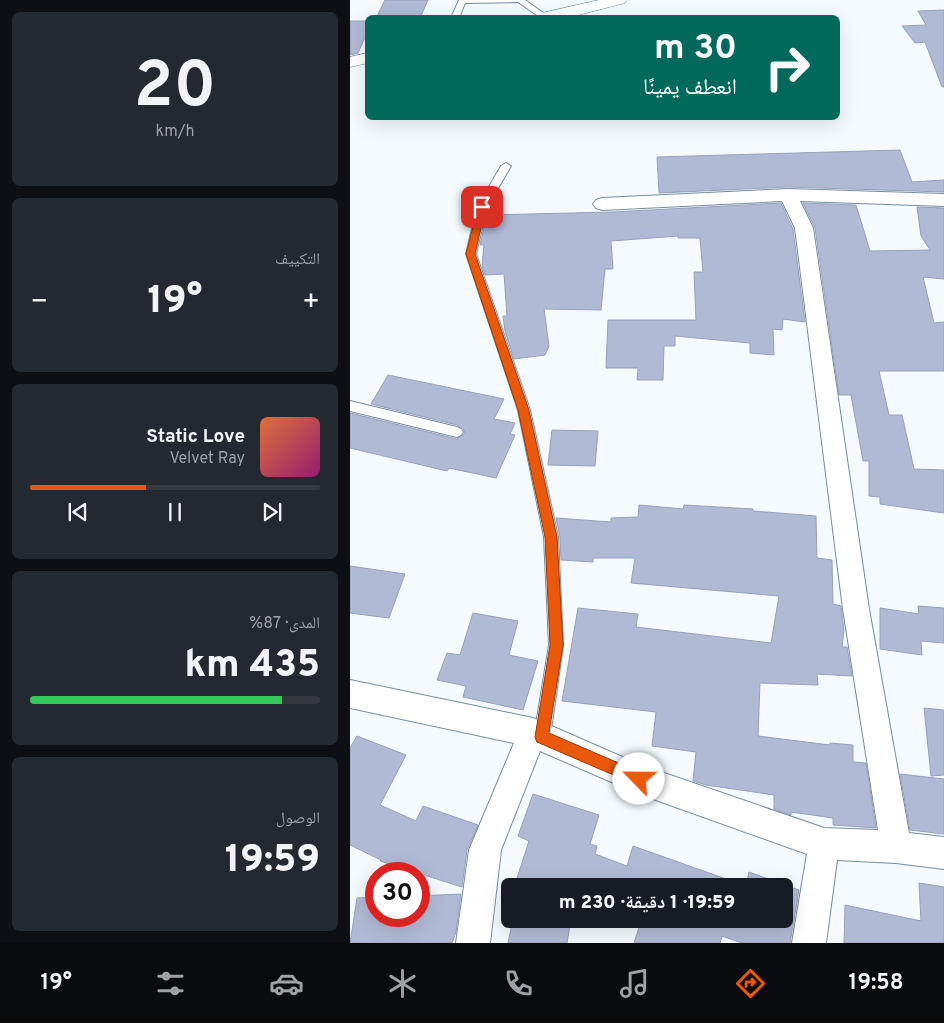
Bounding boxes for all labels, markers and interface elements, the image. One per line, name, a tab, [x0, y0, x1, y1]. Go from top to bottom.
text: 30 m	[654, 27, 737, 71]
icon: right	[755, 35, 820, 100]
text: 20	[134, 48, 216, 130]
text: انعطف يمينًا	[643, 75, 737, 102]
text: km/h	[156, 122, 194, 142]
pin	[461, 186, 503, 228]
icon: arrive	[468, 193, 496, 221]
text: التكييف	[275, 250, 320, 270]
text: 19°	[147, 278, 203, 327]
text: −	[30, 285, 48, 321]
text: +	[302, 285, 320, 321]
text: Static Love	[146, 425, 245, 449]
text: Velvet Ray	[170, 449, 245, 469]
icon: previous	[64, 498, 92, 526]
icon: pause	[161, 498, 189, 526]
icon: next	[258, 498, 286, 526]
text: المدى · 87%	[249, 614, 320, 634]
text: 435 km	[184, 642, 320, 691]
position arrow	[612, 752, 664, 804]
text: الوصول	[276, 809, 320, 829]
text: 19:59	[225, 837, 320, 886]
speed limit sign: 30	[365, 862, 430, 927]
text: 19:59 · 1 دقيقة · 230 m	[559, 891, 735, 915]
icon: filters	[153, 966, 188, 1001]
icon: car	[269, 966, 304, 1001]
icon: climate	[385, 966, 420, 1001]
icon: phone	[501, 966, 536, 1001]
icon: music	[617, 966, 652, 1001]
icon: directions	[733, 966, 768, 1001]
text: 19°	[41, 970, 72, 997]
text: 19:58	[849, 970, 904, 997]

